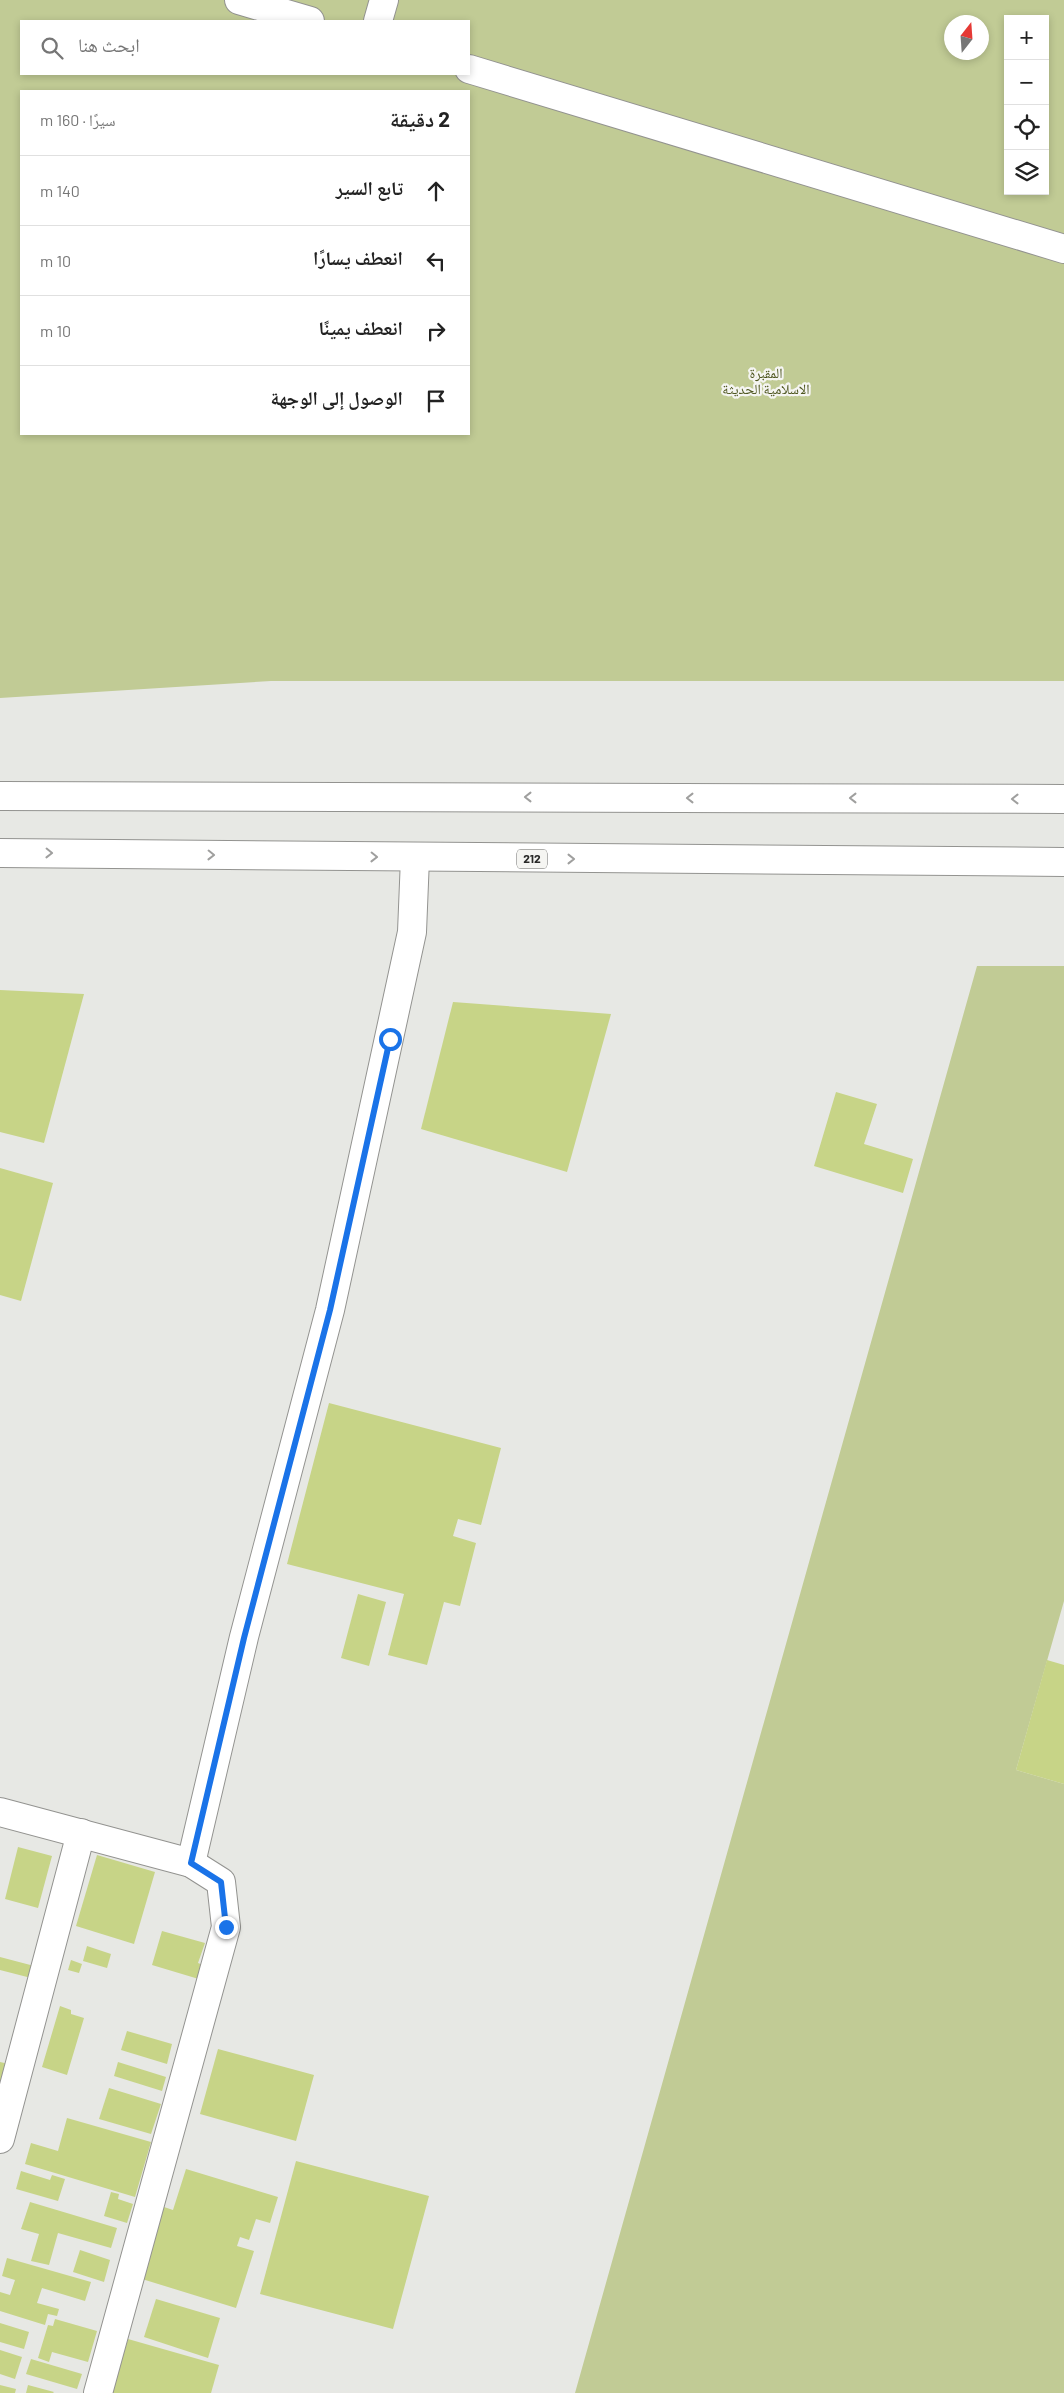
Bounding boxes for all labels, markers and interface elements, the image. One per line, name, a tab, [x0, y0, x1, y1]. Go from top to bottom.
north arrow	[944, 15, 989, 60]
map controls	[1004, 15, 1049, 195]
button: +	[1004, 15, 1049, 60]
search box	[20, 20, 470, 75]
text: ابحث هنا	[78, 33, 140, 56]
icon: search	[38, 34, 66, 62]
button: −	[1004, 60, 1049, 105]
button: locate	[1004, 105, 1049, 150]
text: 2 دقيقة	[390, 106, 450, 131]
text: سيرًا · 160 m	[40, 110, 116, 129]
button: layers	[1004, 150, 1049, 195]
text: تابع السير	[336, 176, 403, 199]
icon: ahead	[422, 177, 450, 205]
text: 140 m	[40, 181, 80, 200]
text: انعطف يسارًا	[313, 246, 403, 269]
icon: left	[422, 247, 450, 275]
text: 10 m	[40, 251, 71, 270]
text: انعطف يمينًا	[319, 316, 403, 339]
icon: right	[422, 317, 450, 345]
text: 10 m	[40, 321, 71, 340]
park label: المقبرة الاسلامية الحديثة	[722, 364, 810, 397]
text: الوصول إلى الوجهة	[270, 386, 403, 409]
icon: arrive	[422, 387, 450, 415]
one-way arrow	[524, 792, 532, 802]
one-way arrow	[686, 793, 694, 803]
one-way arrow	[849, 793, 856, 803]
one-way arrow	[1011, 794, 1019, 804]
one-way arrow	[45, 848, 53, 858]
one-way arrow	[208, 850, 215, 860]
road number: 212	[517, 850, 547, 869]
one-way arrow	[370, 852, 378, 863]
one-way arrow	[568, 854, 575, 864]
route start	[379, 1028, 402, 1051]
route end	[215, 1916, 238, 1939]

